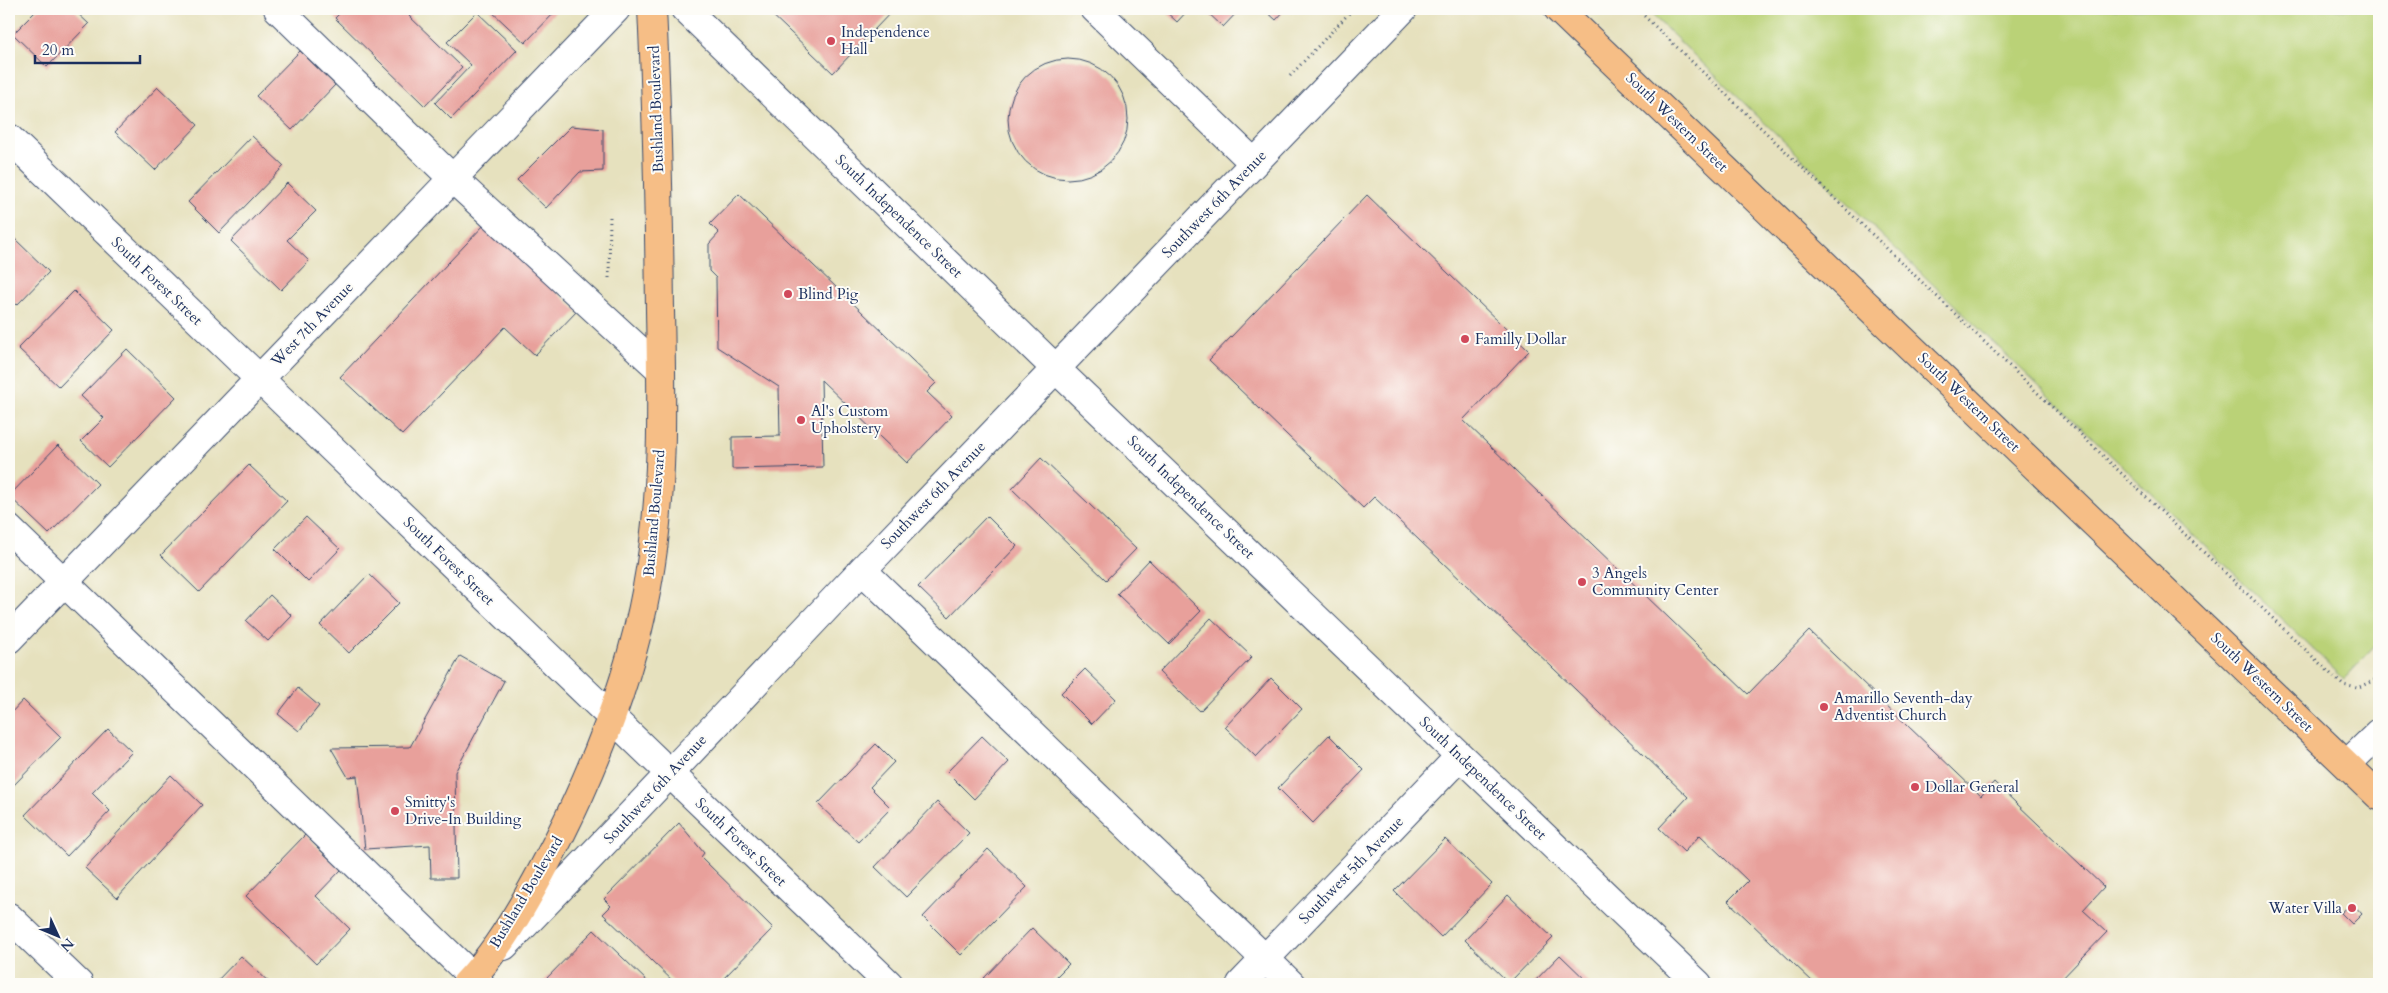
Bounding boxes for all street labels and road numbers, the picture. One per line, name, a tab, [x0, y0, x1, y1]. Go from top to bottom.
street label: Bushland Boulevard	[644, 45, 668, 173]
street label: South Western Street	[1622, 68, 1733, 176]
street label: Southwest 6th Avenue	[1157, 146, 1271, 262]
street label: South Independence Street	[831, 150, 967, 282]
street label: South Forest Street	[107, 232, 207, 330]
street label: West 7th Avenue	[266, 277, 358, 371]
street label: South Western Street	[1914, 348, 2025, 456]
street label: South Independence Street	[1123, 431, 1259, 563]
street label: Southwest 6th Avenue	[876, 437, 990, 553]
street label: Bushland Boulevard	[638, 449, 670, 577]
street label: South Forest Street	[399, 512, 499, 610]
street label: South Western Street	[2207, 628, 2318, 736]
street label: South Independence Street	[1415, 712, 1551, 844]
street label: Southwest 6th Avenue	[599, 730, 711, 848]
street label: South Forest Street	[691, 793, 791, 891]
street label: Southwest 5th Avenue	[1294, 812, 1408, 928]
street label: Bushland Boulevard	[485, 832, 567, 952]

